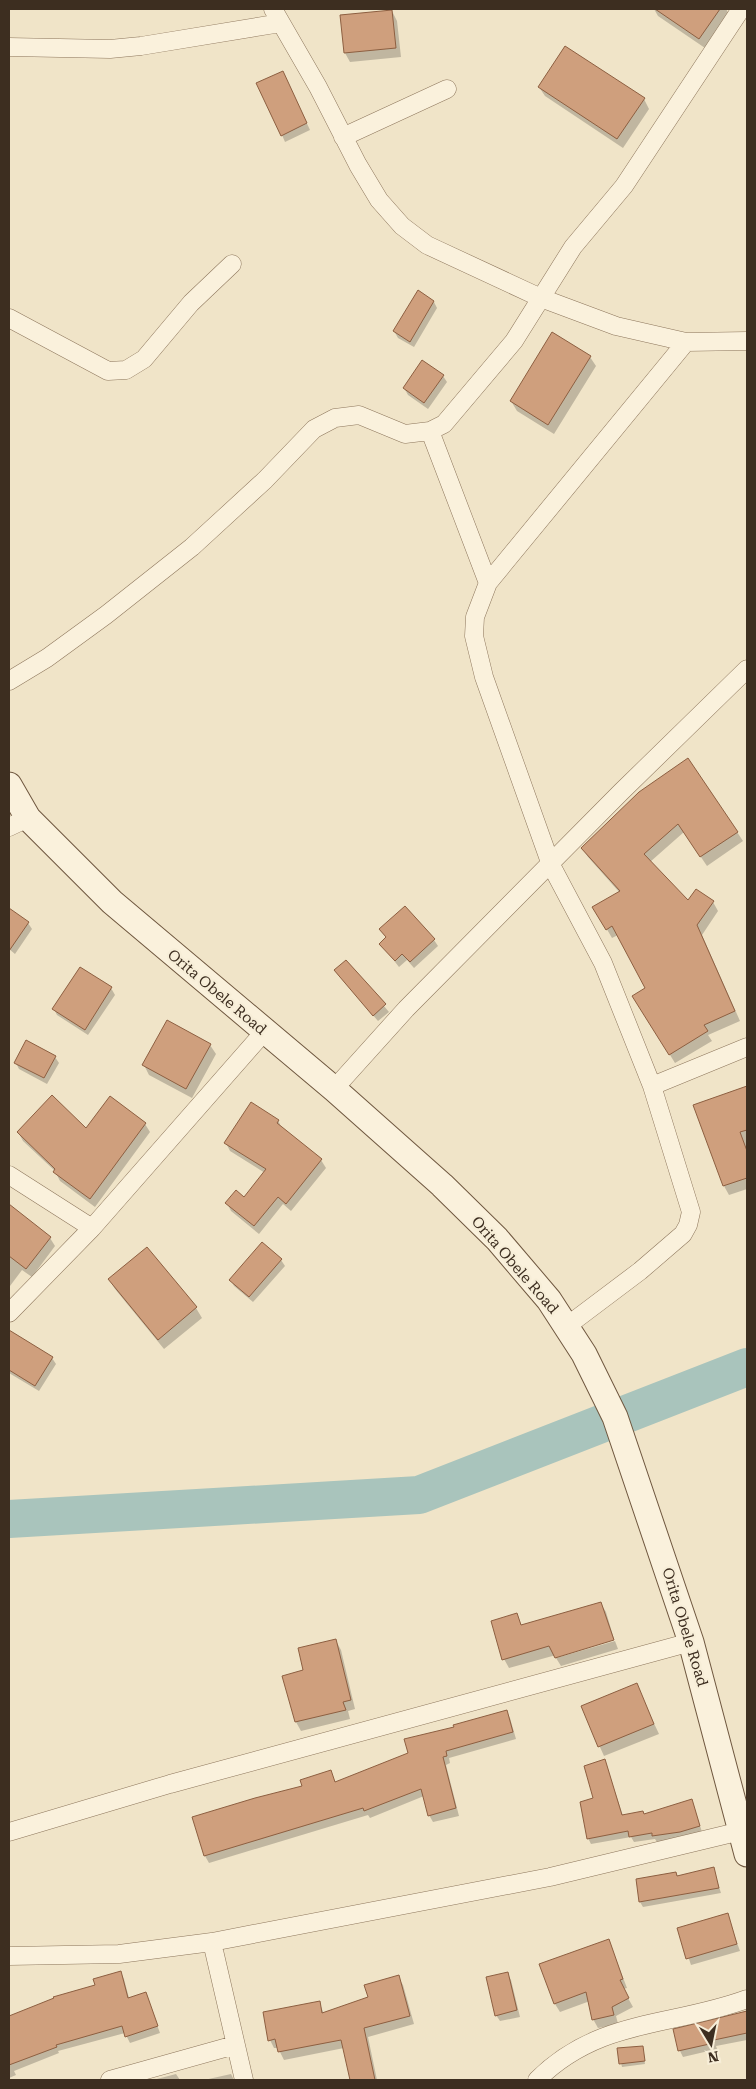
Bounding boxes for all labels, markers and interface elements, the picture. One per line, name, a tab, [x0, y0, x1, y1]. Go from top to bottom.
street label: Orita Obele Road	[164, 945, 270, 1039]
street label: Orita Obele Road	[468, 1212, 563, 1318]
street label: Orita Obele Road	[658, 1565, 712, 1689]
north arrow	[686, 2019, 736, 2069]
text: N	[706, 2048, 720, 2066]

